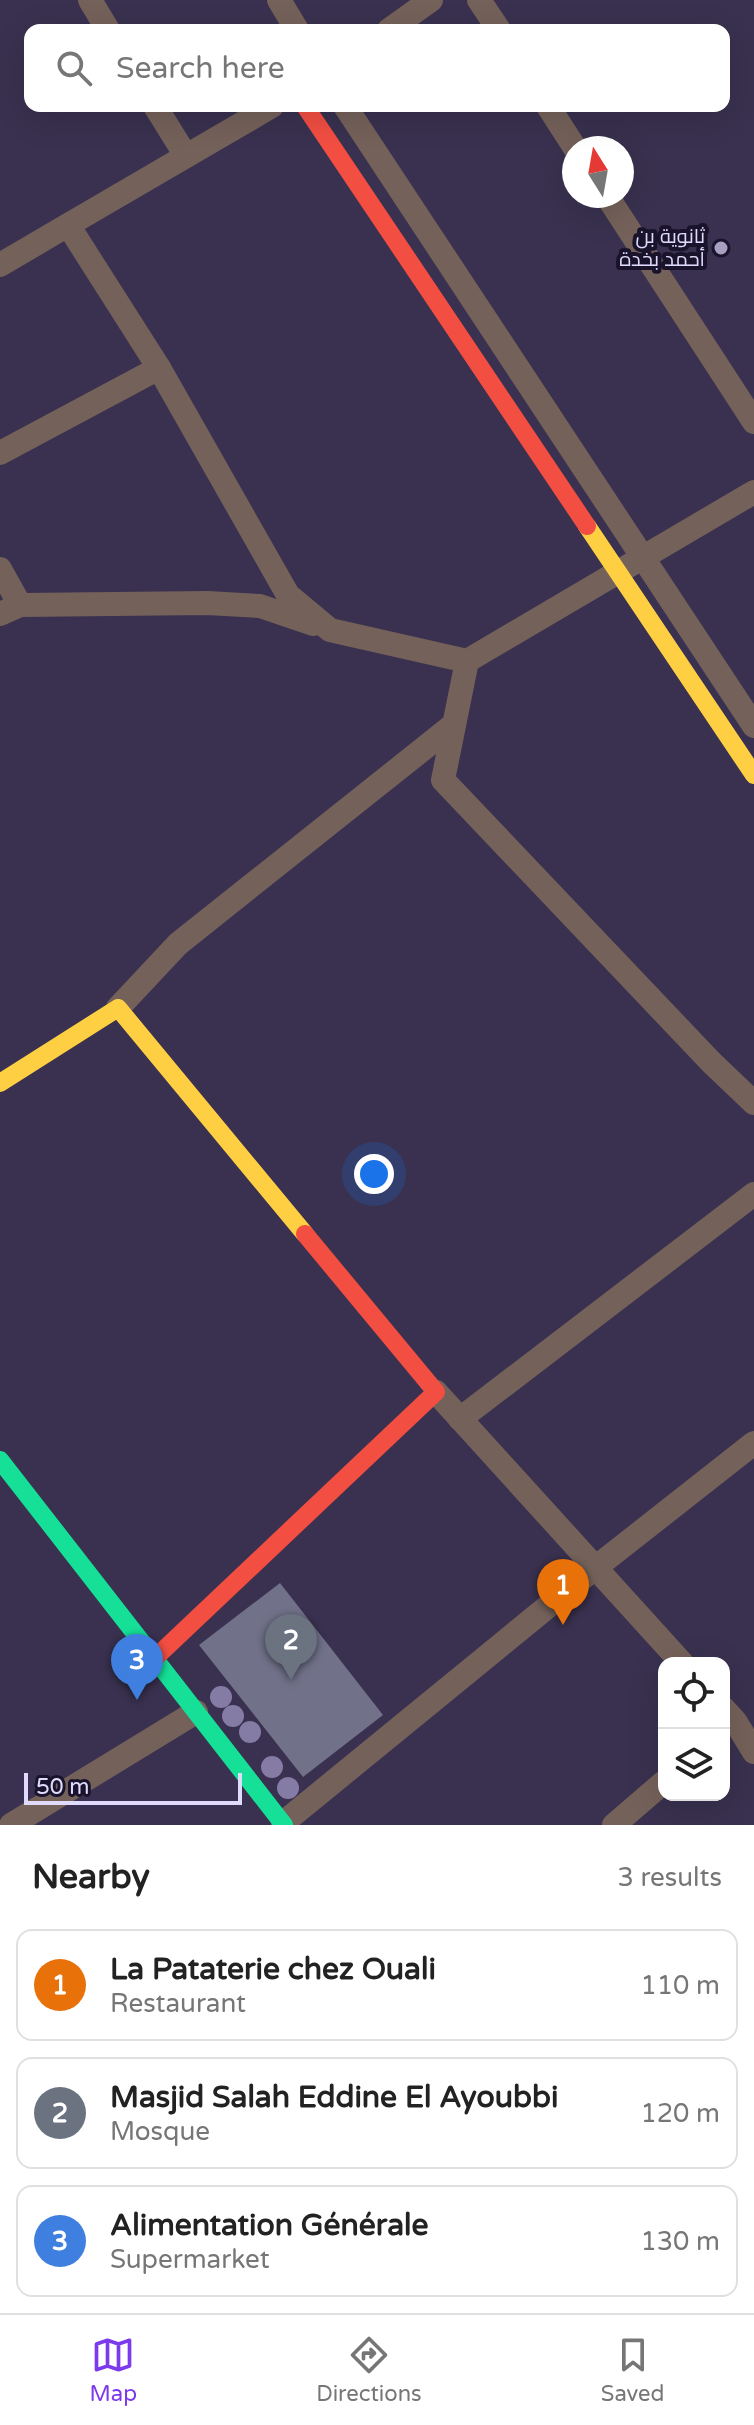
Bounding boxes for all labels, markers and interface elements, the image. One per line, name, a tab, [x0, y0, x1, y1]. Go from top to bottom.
search box	[24, 24, 730, 112]
icon: search	[52, 46, 96, 90]
text: Search here	[116, 50, 285, 87]
north arrow	[562, 136, 634, 208]
place label: ثانوية بن أحمد بخدة	[619, 225, 706, 272]
marker: ثانوية بن أحمد بخدة	[712, 239, 730, 257]
your location	[354, 1154, 394, 1194]
pin: 1	[537, 1559, 589, 1625]
pin: 2	[265, 1614, 317, 1680]
pin: 3	[111, 1634, 163, 1700]
map controls	[658, 1657, 730, 1801]
button: locate	[658, 1657, 730, 1729]
button: layers	[658, 1729, 730, 1801]
scale bar	[24, 1769, 242, 1805]
text: 50 m	[36, 1774, 90, 1800]
text: Nearby	[32, 1857, 150, 1898]
text: 3 results	[617, 1862, 722, 1893]
text: La Pataterie chez Ouali	[110, 1951, 436, 1988]
text: 1	[52, 1970, 68, 2001]
text: 110 m	[640, 1970, 720, 2001]
text: Restaurant	[110, 1988, 246, 2019]
text: Masjid Salah Eddine El Ayoubbi	[110, 2079, 558, 2116]
text: 2	[52, 2098, 68, 2129]
text: 120 m	[640, 2098, 720, 2129]
text: Mosque	[110, 2116, 210, 2147]
text: Alimentation Générale	[110, 2207, 429, 2244]
text: 3	[52, 2226, 68, 2257]
text: 130 m	[640, 2226, 720, 2257]
text: Supermarket	[110, 2244, 270, 2275]
tab: Map	[90, 2333, 137, 2407]
tab: Directions	[316, 2333, 422, 2407]
tab: Saved	[601, 2333, 664, 2407]

